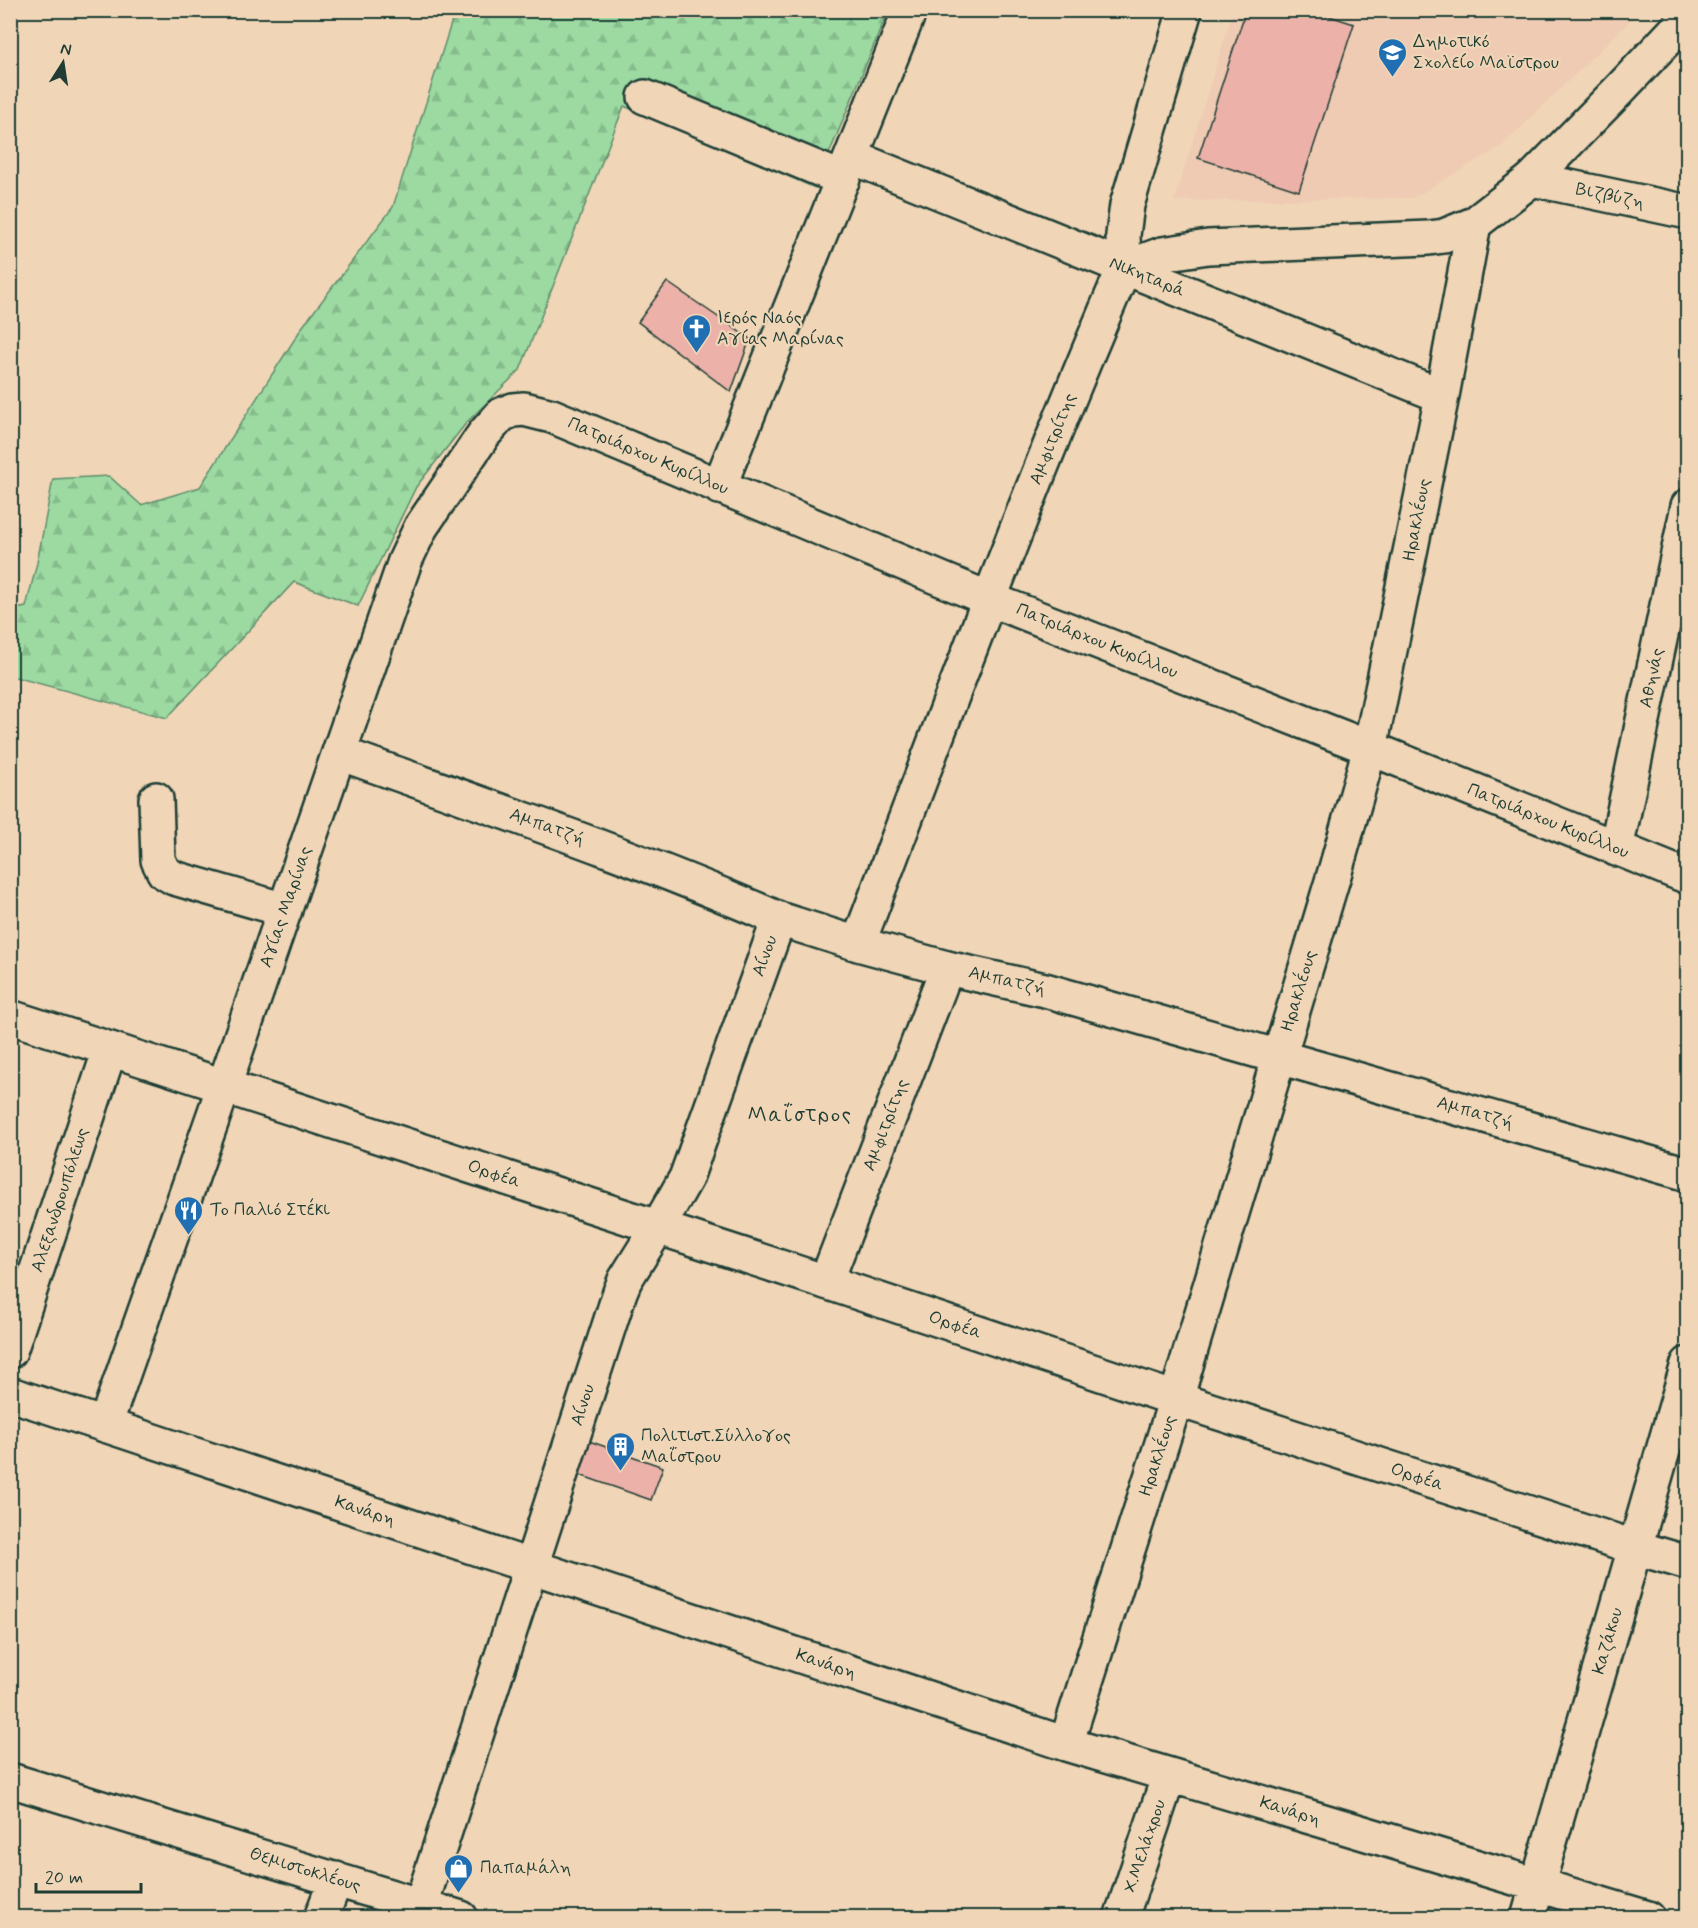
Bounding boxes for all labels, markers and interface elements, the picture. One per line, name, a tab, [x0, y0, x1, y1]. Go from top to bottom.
place label: Δημοτικό Σχολείο Μαϊστρου	[1413, 30, 1559, 75]
north arrow	[33, 33, 93, 93]
school or university icon: Δημοτικό Σχολείο Μαϊστρου	[1376, 36, 1408, 78]
text: N	[58, 38, 73, 61]
street label: Βιζβύζη	[1573, 177, 1647, 215]
street label: Νικηταρά	[1106, 251, 1188, 303]
place label: Ιερός Ναός Αγίας Μαρίνας	[717, 306, 844, 351]
church icon: Ιερός Ναός Αγίας Μαρίνας	[680, 312, 712, 354]
street label: Αμφιτρίτης	[1024, 390, 1082, 488]
street label: Πατριάρχου Κυρίλλου	[564, 411, 732, 501]
street label: Ηρακλέους	[1396, 476, 1437, 564]
street label: Πατριάρχου Κυρίλλου	[1013, 598, 1181, 684]
street label: Αθηνάς	[1634, 646, 1670, 710]
street label: Πατριάρχου Κυρίλλου	[1464, 778, 1632, 864]
street label: Αμπατζή	[506, 802, 588, 852]
street label: Αγίας Μαρίνας	[254, 843, 318, 971]
street label: Αίνου	[746, 932, 784, 980]
street label: Ηρακλέους	[1274, 947, 1323, 1035]
street label: Αμπατζή	[966, 960, 1048, 1002]
street label: Αμφιτρίτης	[857, 1075, 915, 1174]
street label: Αμπατζή	[1434, 1091, 1516, 1135]
district label: Μαΐστρος	[748, 1101, 852, 1129]
street label: Αλεξανδρουπόλεως	[25, 1125, 95, 1275]
street label: Ορφέα	[464, 1153, 524, 1194]
restaurant icon: Το Παλιό Στέκι	[173, 1194, 205, 1236]
place label: Το Παλιό Στέκι	[210, 1197, 330, 1222]
street label: Ορφέα	[925, 1304, 985, 1345]
street label: Αίνου	[565, 1381, 601, 1429]
street label: Ηρακλέους	[1133, 1412, 1182, 1500]
place label: Πολιτιστ.Σύλλογος Μαΐστρου	[641, 1424, 791, 1469]
building icon: Πολιτιστ.Σύλλογος Μαΐστρου	[604, 1430, 636, 1472]
street label: Ορφέα	[1387, 1456, 1447, 1497]
street label: Κανάρη	[332, 1490, 398, 1532]
street label: Καζάκου	[1587, 1605, 1629, 1677]
street label: Κανάρη	[793, 1643, 859, 1685]
street label: Κανάρη	[1257, 1790, 1323, 1832]
street label: Χ.Μελάχρου	[1118, 1796, 1172, 1896]
street label: Θεμιστοκλέους	[246, 1841, 364, 1898]
shop icon: Παπαμάλη	[443, 1852, 475, 1894]
scale bar	[36, 1856, 141, 1894]
place label: Παπαμάλη	[480, 1856, 571, 1880]
text: 20 m	[45, 1866, 83, 1890]

